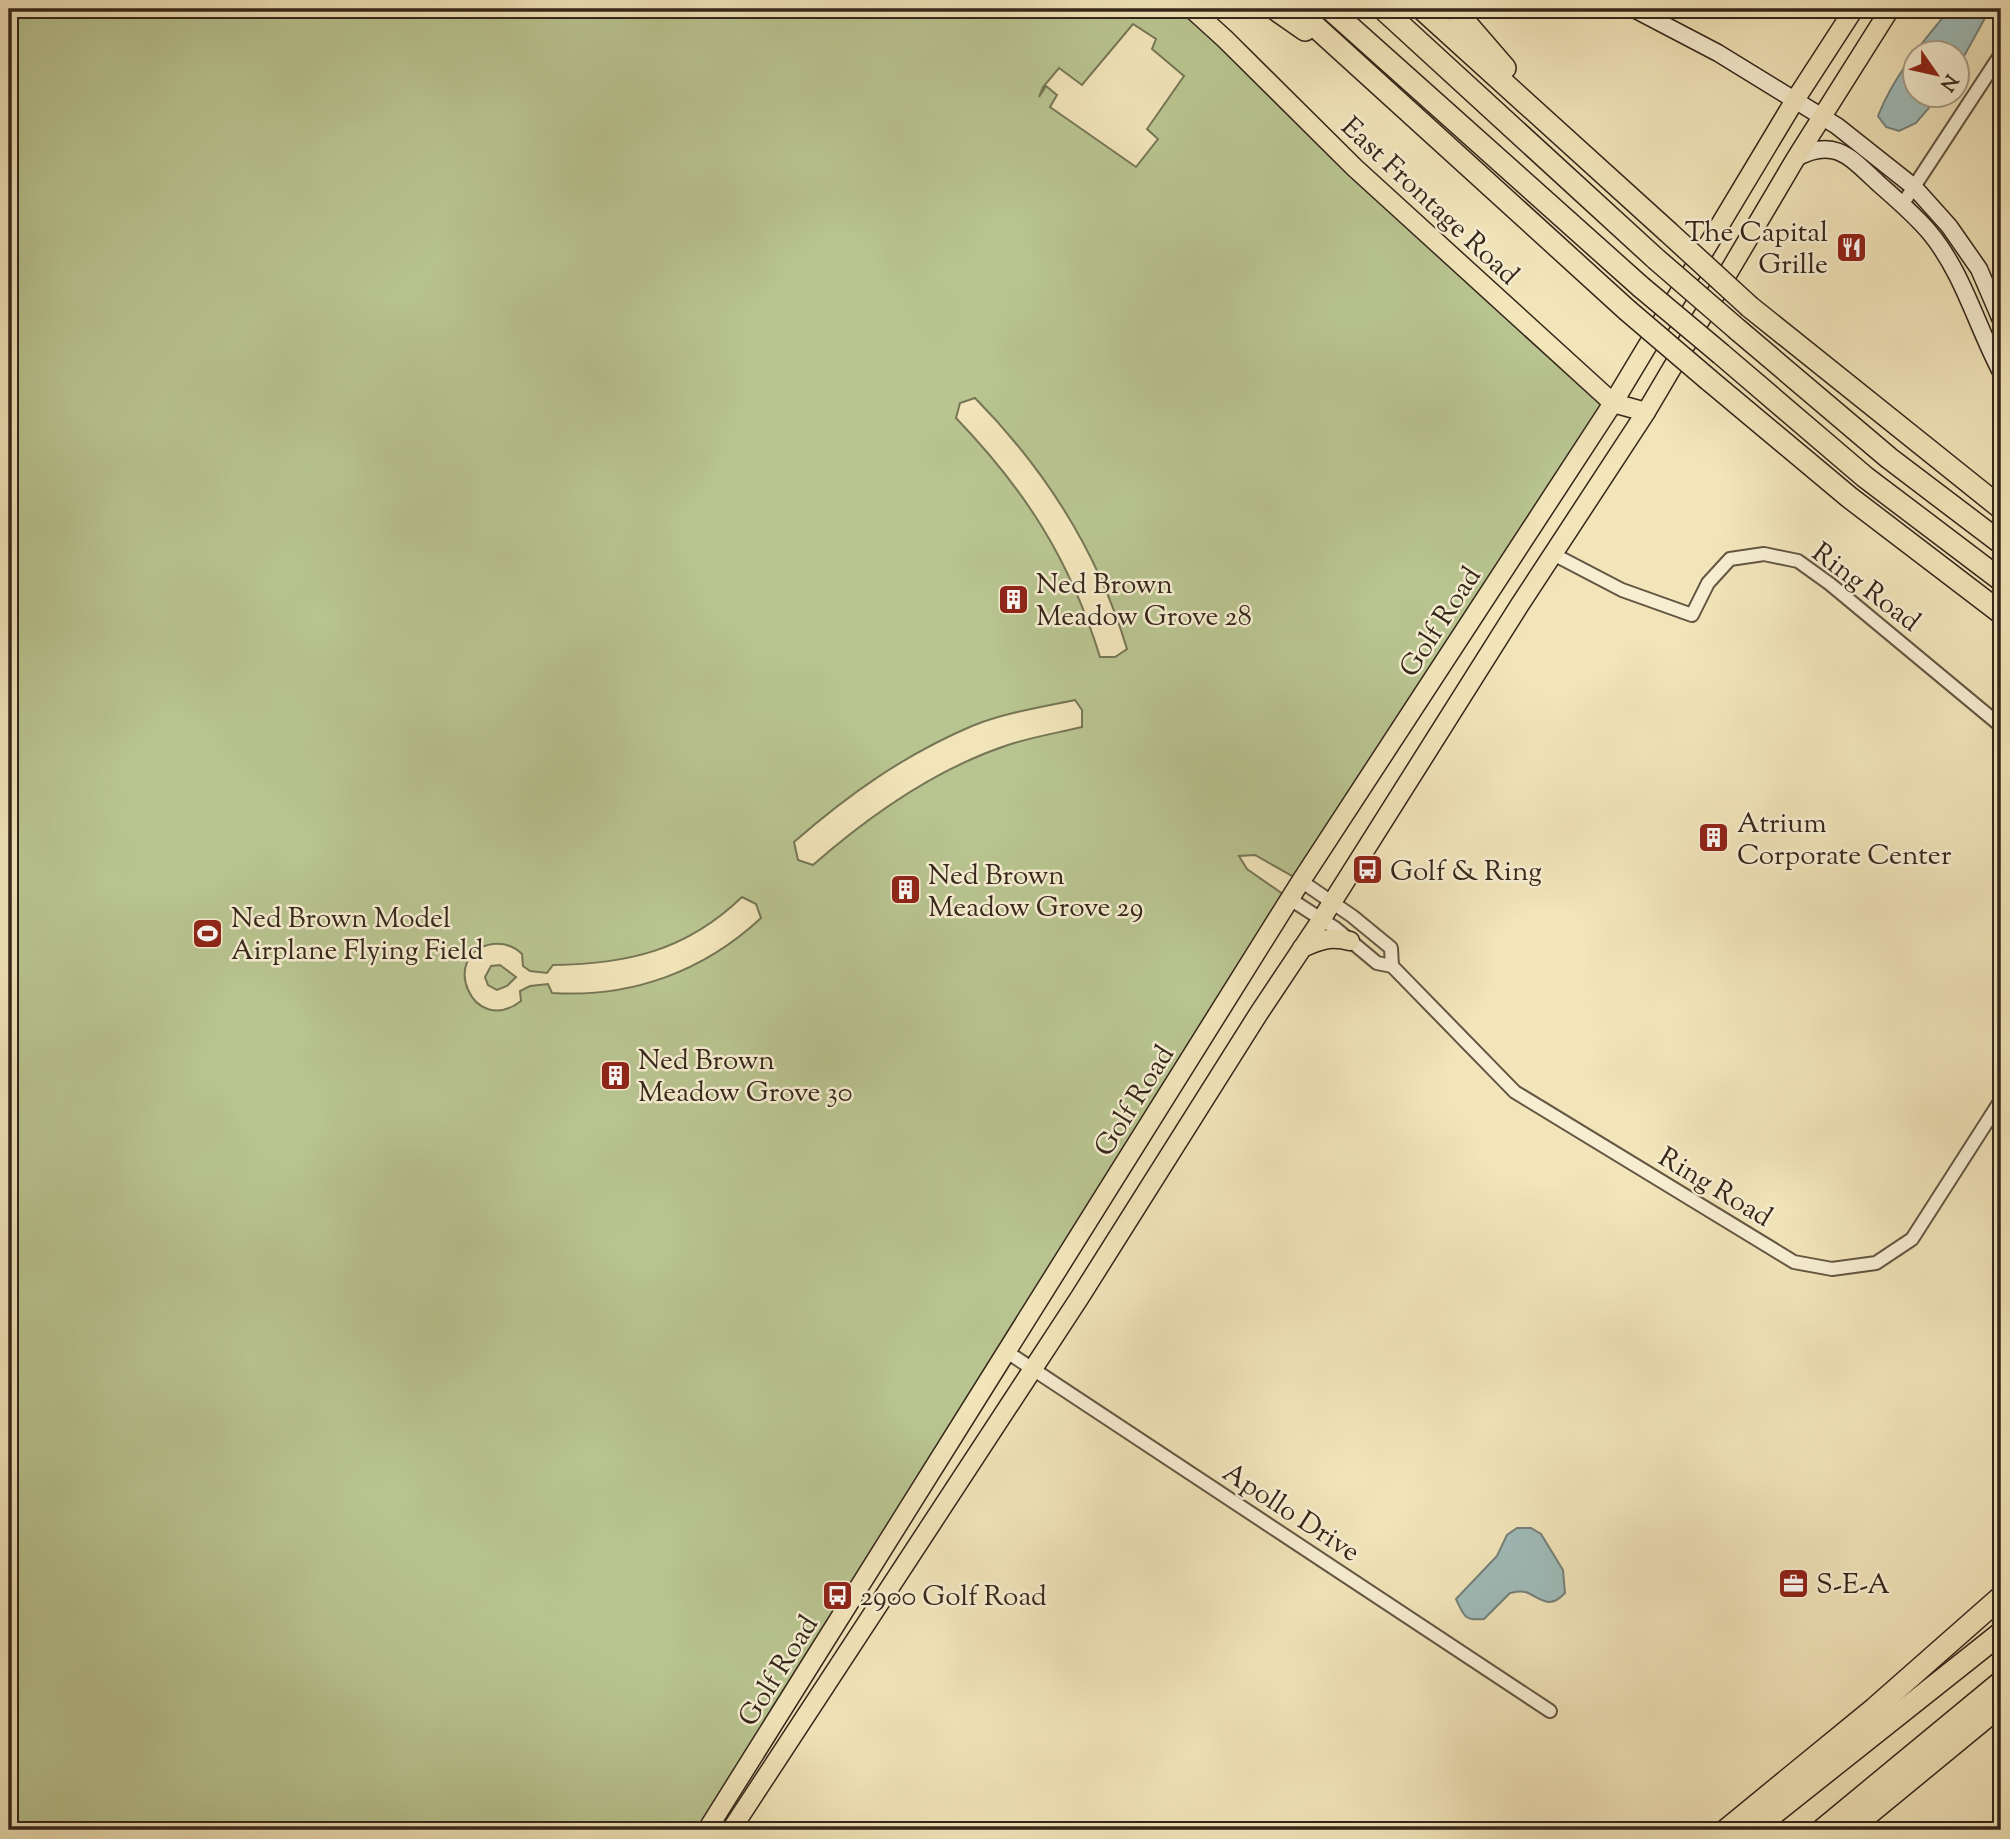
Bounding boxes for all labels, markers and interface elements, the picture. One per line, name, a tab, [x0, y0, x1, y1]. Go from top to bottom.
north arrow	[1902, 38, 1972, 108]
text: N	[1933, 68, 1963, 96]
street label: East Frontage Road	[1331, 109, 1527, 296]
place label: The Capital Grille	[1685, 214, 1828, 286]
restaurant icon: The Capital Grille	[1834, 230, 1868, 264]
street label: Ring Road	[1802, 534, 1928, 643]
street label: Golf Road	[1391, 559, 1492, 686]
place label: Ned Brown Meadow Grove 28	[1036, 566, 1252, 638]
building icon: Ned Brown Meadow Grove 28	[996, 582, 1030, 616]
place label: Atrium Corporate Center	[1737, 805, 1952, 877]
building icon: Atrium Corporate Center	[1697, 821, 1731, 855]
bus stop icon: Golf & Ring	[1350, 853, 1384, 887]
place label: Golf & Ring	[1390, 853, 1542, 893]
place label: Ned Brown Meadow Grove 29	[928, 857, 1143, 929]
building icon: Ned Brown Meadow Grove 29	[888, 873, 922, 907]
place label: Ned Brown Model Airplane Flying Field	[231, 900, 484, 972]
sports icon: Ned Brown Model Airplane Flying Field	[191, 916, 225, 950]
street label: Golf Road	[1086, 1038, 1186, 1165]
place label: Ned Brown Meadow Grove 30	[638, 1042, 852, 1114]
building icon: Ned Brown Meadow Grove 30	[598, 1058, 632, 1092]
street label: Ring Road	[1650, 1139, 1779, 1238]
street label: Apollo Drive	[1214, 1454, 1367, 1573]
office icon: S-E-A	[1776, 1566, 1810, 1600]
place label: S-E-A	[1816, 1566, 1890, 1606]
bus stop icon: 2900 Golf Road	[820, 1578, 854, 1612]
place label: 2900 Golf Road	[860, 1578, 1047, 1618]
street label: Golf Road	[730, 1608, 830, 1735]

